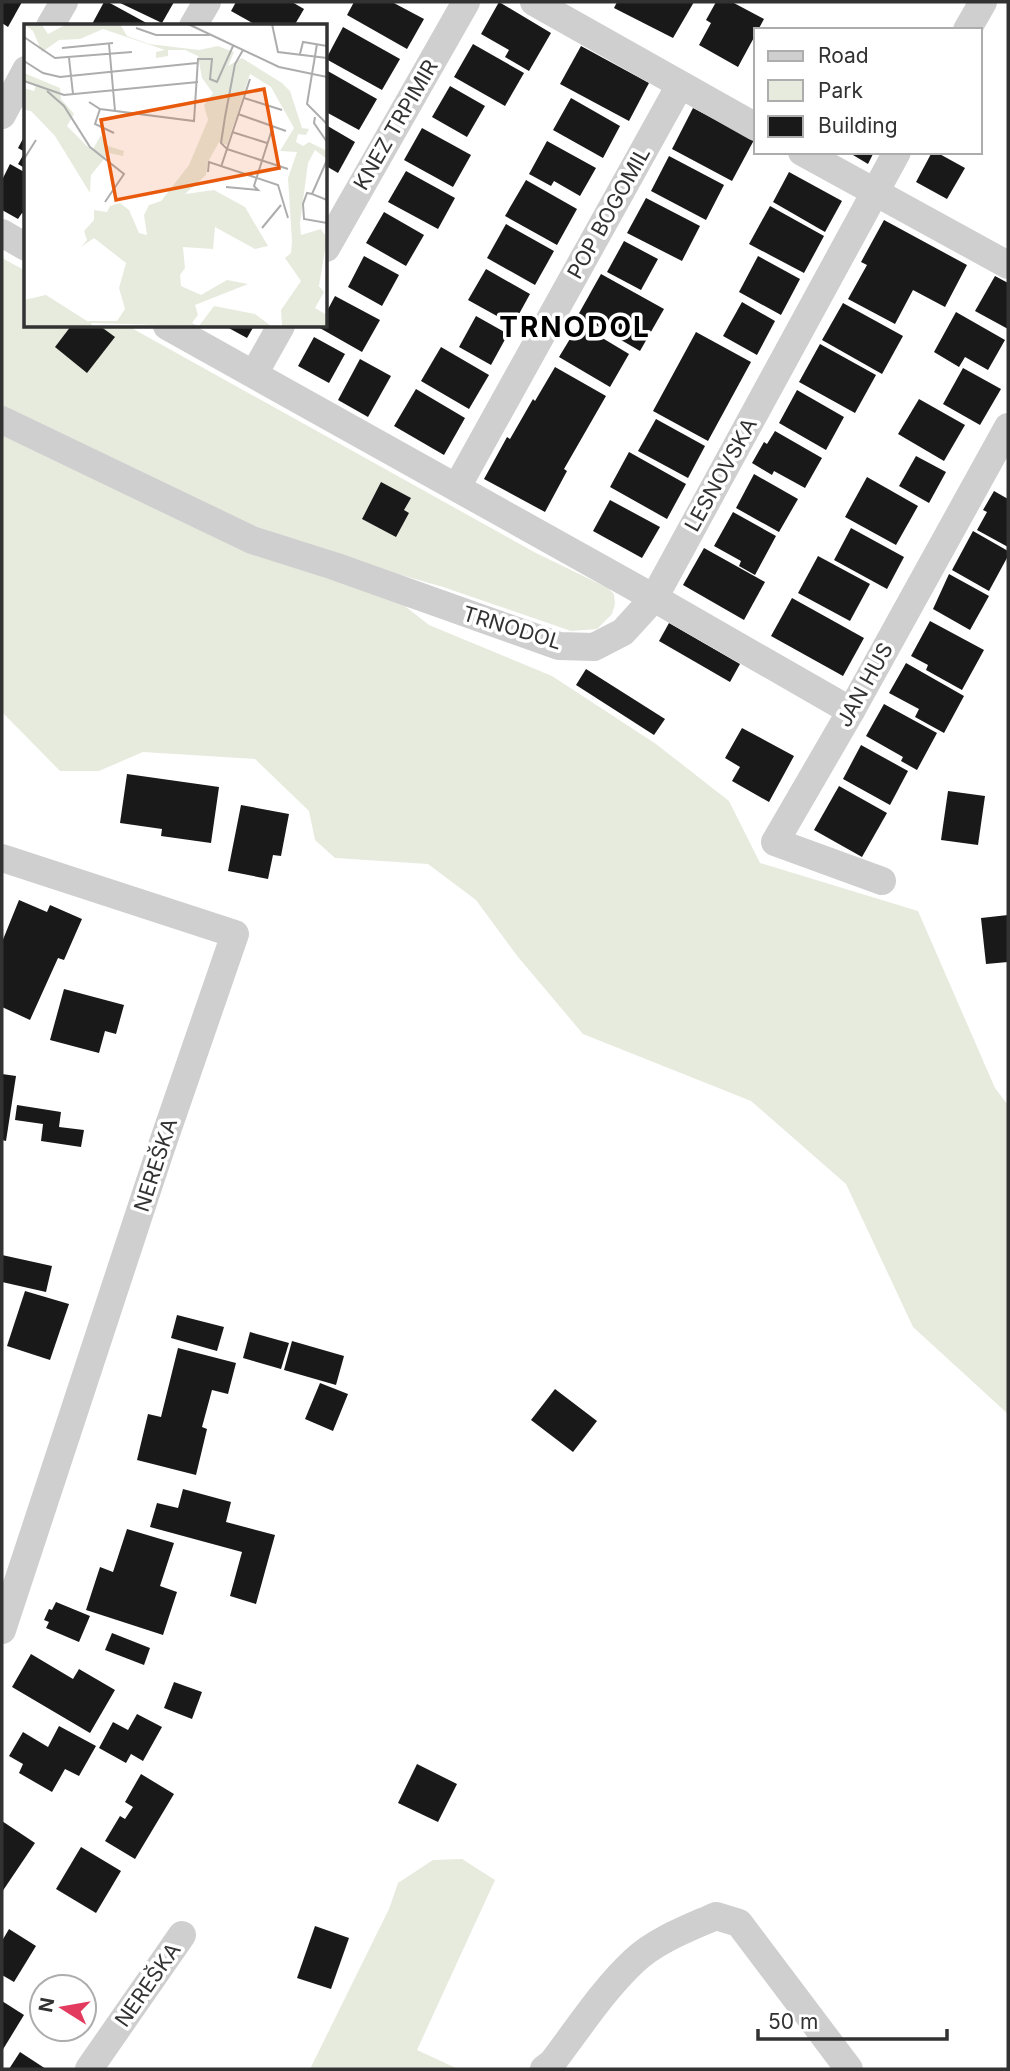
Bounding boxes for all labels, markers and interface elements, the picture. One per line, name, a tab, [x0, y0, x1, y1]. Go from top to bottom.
inset map	[24, 24, 327, 327]
legend	[754, 28, 982, 154]
text: Road	[818, 43, 869, 68]
street label: KNEZ TRPIMIR	[348, 55, 443, 194]
text: Park	[818, 78, 863, 103]
text: Building	[818, 113, 898, 138]
street label: POP BOGOMIL	[562, 143, 655, 283]
district label: TRNODOL	[499, 310, 651, 344]
street label: LESNOVSKA	[679, 414, 762, 536]
street label: TRNODOL	[460, 601, 565, 654]
street label: JAN HUS	[831, 638, 898, 731]
street label: NEREŠKA	[129, 1115, 182, 1215]
street label: NEREŠKA	[110, 1938, 186, 2031]
north arrow	[28, 1973, 98, 2043]
text: N	[34, 1996, 59, 2014]
scale bar	[758, 1997, 947, 2041]
text: 50 m	[768, 2009, 818, 2034]

